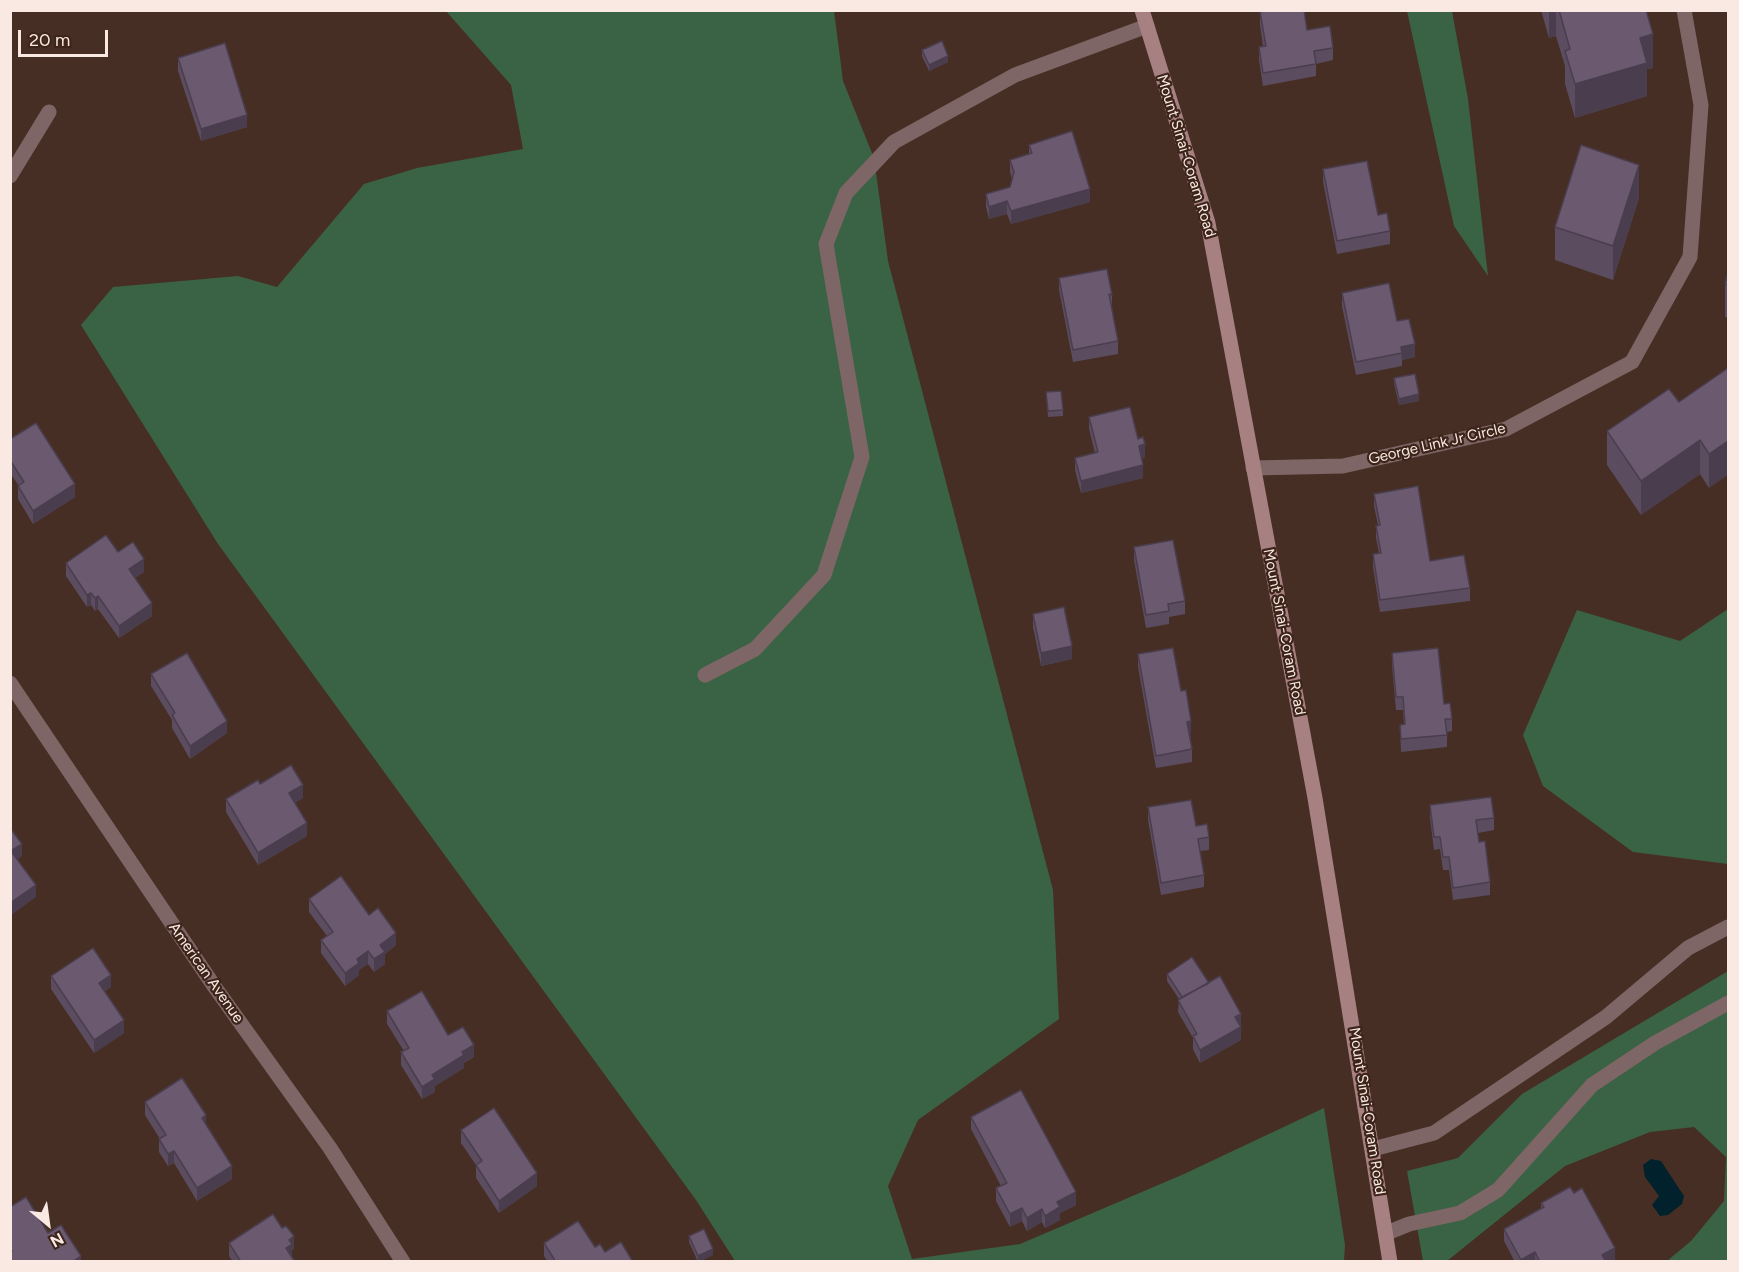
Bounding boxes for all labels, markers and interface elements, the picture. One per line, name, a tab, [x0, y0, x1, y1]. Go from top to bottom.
scale bar	[21, 18, 111, 56]
text: 20 m	[29, 29, 70, 51]
street label: Mount Sinai-Coram Road	[1153, 72, 1219, 240]
street label: George Link Jr Circle	[1367, 419, 1507, 469]
street label: Mount Sinai-Coram Road	[1259, 547, 1309, 717]
street label: American Avenue	[165, 919, 247, 1027]
street label: Mount Sinai-Coram Road	[1345, 1026, 1389, 1196]
north arrow	[18, 1194, 78, 1254]
text: N	[47, 1229, 67, 1251]

